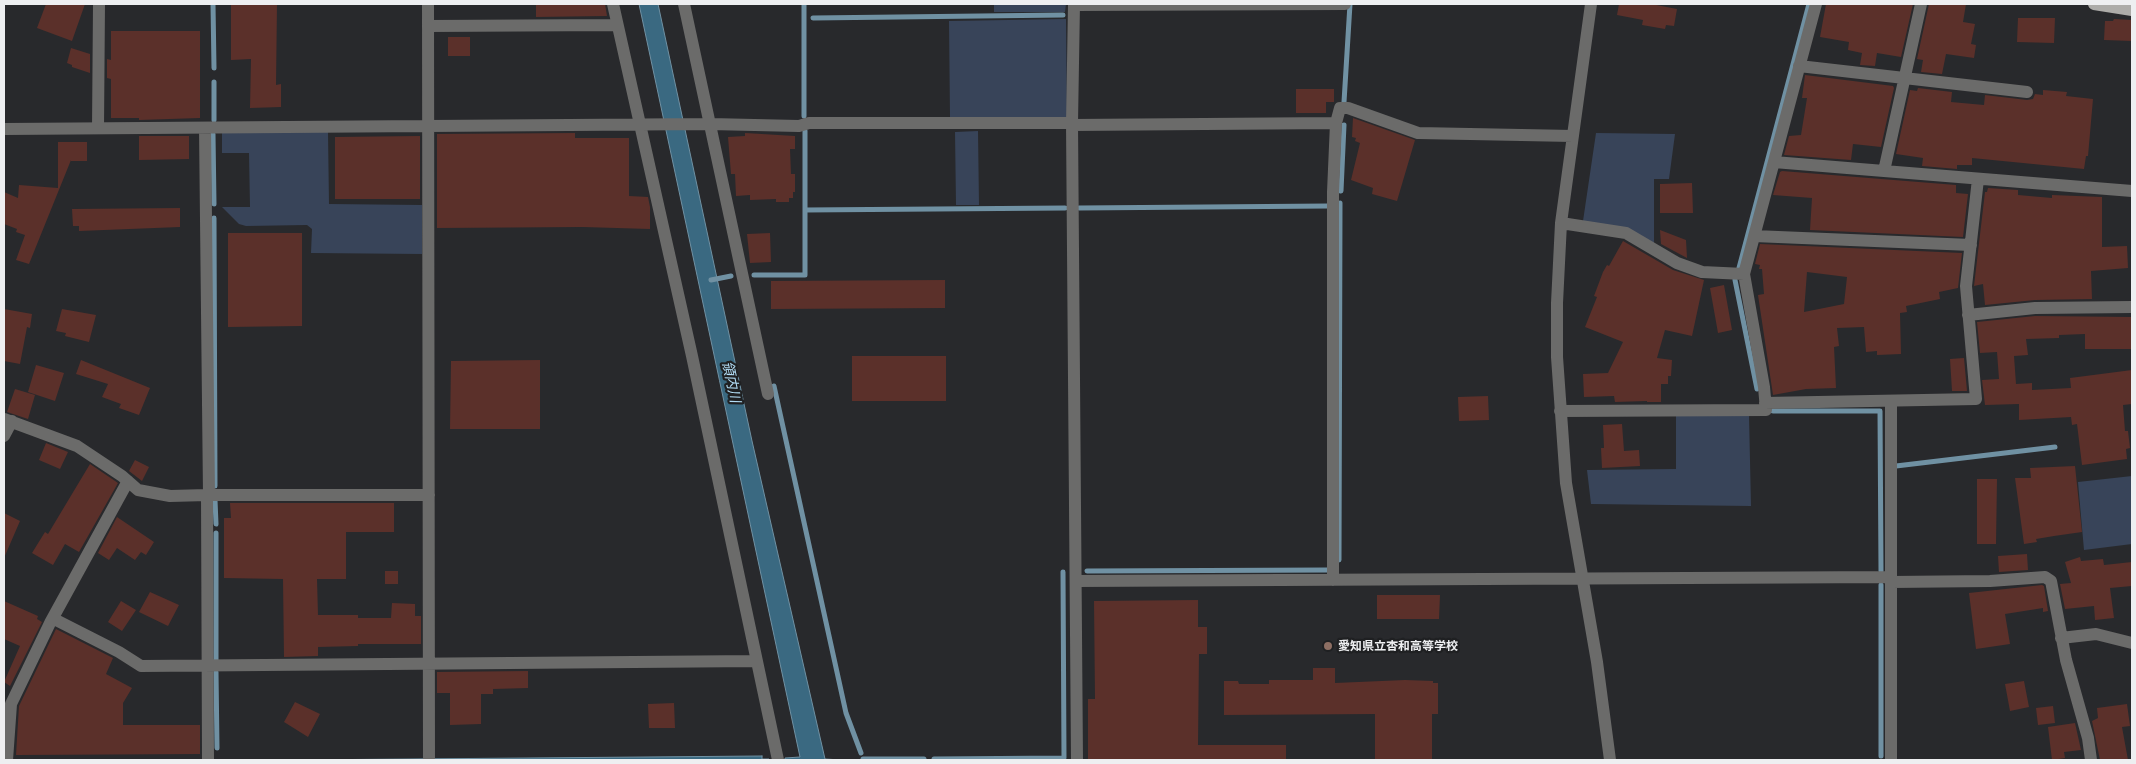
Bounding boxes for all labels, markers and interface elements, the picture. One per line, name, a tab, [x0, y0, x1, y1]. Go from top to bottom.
water label: 領内川	[718, 360, 744, 404]
place label: 愛知県立杏和高等学校	[1338, 639, 1458, 653]
marker: 愛知県立杏和高等学校	[1322, 640, 1334, 652]

